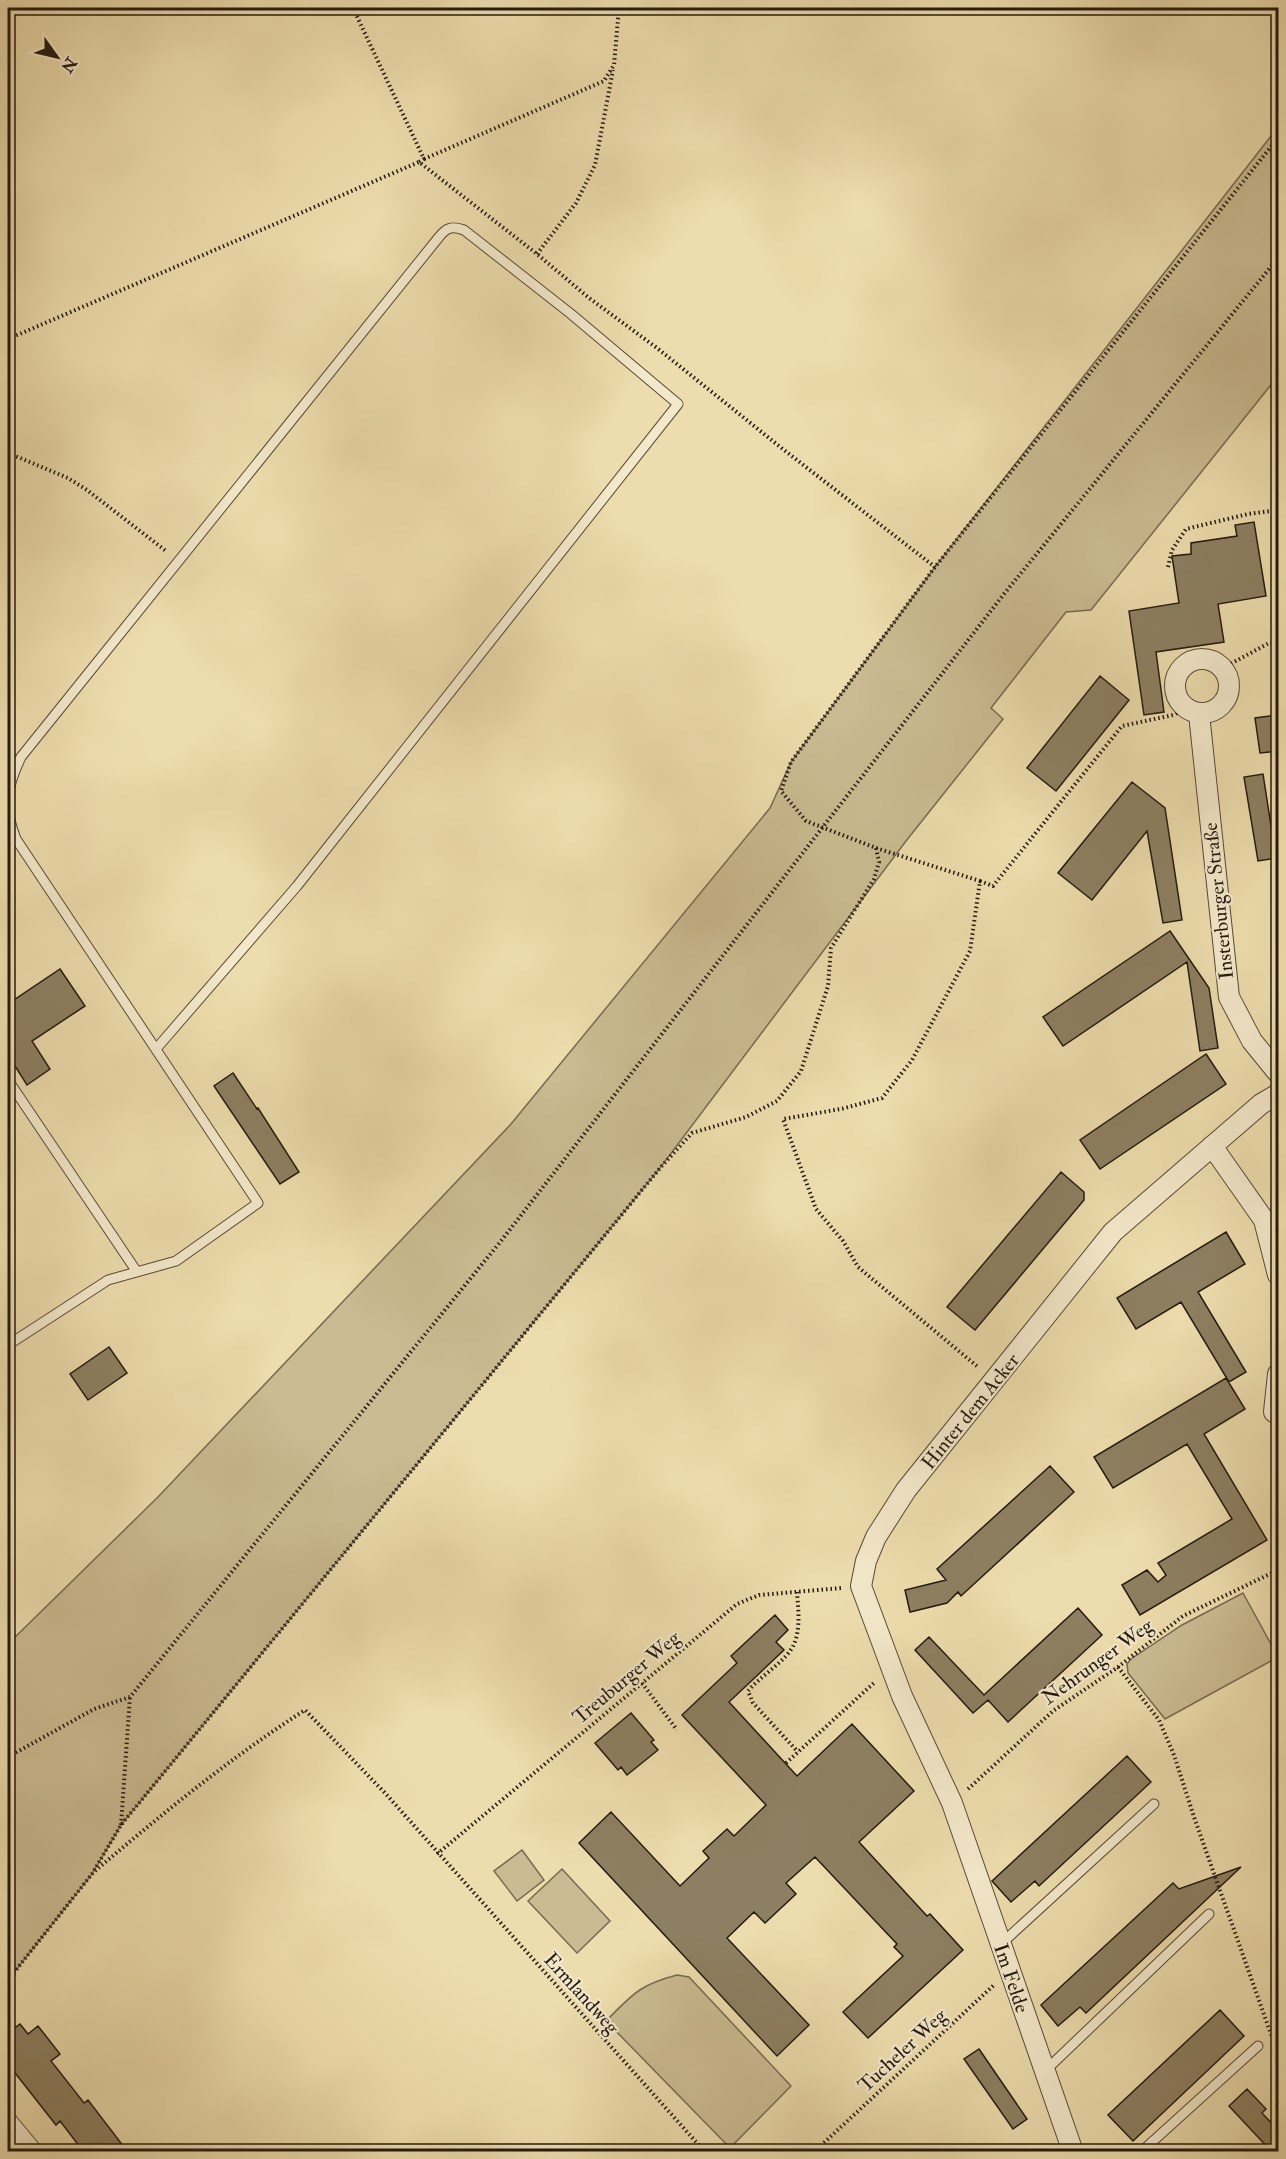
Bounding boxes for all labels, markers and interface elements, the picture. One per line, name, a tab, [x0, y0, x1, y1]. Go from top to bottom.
north arrow	[27, 27, 87, 87]
text: N	[56, 52, 81, 77]
street label: Insterburger Straße	[1198, 821, 1239, 980]
street label: Hinter dem Acker	[916, 1348, 1025, 1474]
street label: Nehrunger Weg	[1037, 1612, 1159, 1710]
street label: Treuburger Weg	[567, 1624, 686, 1730]
street label: Im Felde	[988, 1940, 1035, 2016]
street label: Ermlandweg	[539, 1947, 626, 2040]
street label: Tucheler Weg	[853, 2002, 953, 2098]

